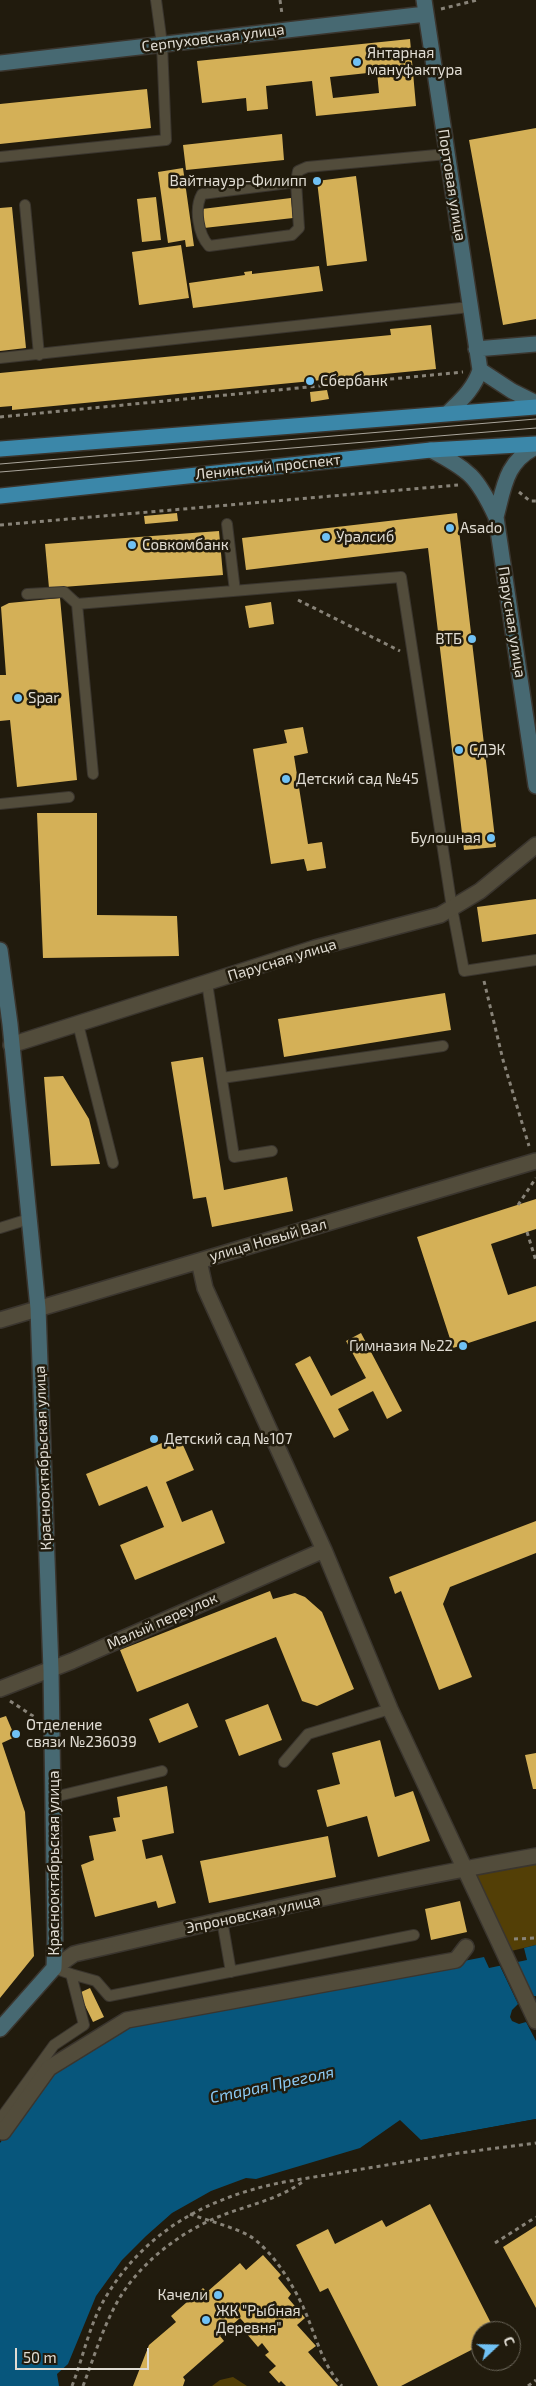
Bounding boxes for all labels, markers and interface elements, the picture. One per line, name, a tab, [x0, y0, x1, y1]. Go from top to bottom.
street label: Серпуховская улица	[141, 20, 285, 56]
place label: Янтарная мануфактура	[367, 44, 463, 79]
marker: Янтарная мануфактура	[351, 56, 363, 68]
street label: Портовая улица	[434, 128, 470, 242]
place label: Вайтнауэр-Филипп	[170, 172, 307, 190]
marker: Вайтнауэр-Филипп	[311, 175, 323, 187]
place label: Сбербанк	[320, 372, 388, 390]
marker: Сбербанк	[304, 375, 316, 387]
street label: Ленинский проспект	[194, 450, 342, 484]
place label: Asado	[460, 519, 502, 537]
marker: Asado	[444, 522, 456, 534]
place label: Уралсиб	[336, 528, 394, 546]
marker: Уралсиб	[320, 531, 332, 543]
place label: Совкомбанк	[142, 536, 229, 554]
marker: Совкомбанк	[126, 539, 138, 551]
street label: Парусная улица	[494, 565, 530, 679]
place label: ВТБ	[435, 630, 462, 648]
marker: ВТБ	[466, 633, 478, 645]
place label: Spar	[28, 689, 59, 707]
marker: Spar	[12, 692, 24, 704]
place label: СДЭК	[469, 741, 506, 759]
marker: СДЭК	[453, 744, 465, 756]
place label: Детский сад №45	[296, 770, 419, 788]
marker: Детский сад №45	[280, 773, 292, 785]
place label: Булошная	[410, 829, 481, 847]
marker: Булошная	[485, 832, 497, 844]
street label: Парусная улица	[226, 935, 338, 985]
street label: улица Новый Вал	[207, 1215, 329, 1265]
place label: Гимназия №22	[349, 1337, 453, 1355]
marker: Гимназия №22	[457, 1340, 469, 1352]
street label: Краснооктябрьская улица	[31, 1365, 55, 1551]
place label: Детский сад №107	[164, 1430, 292, 1448]
marker: Детский сад №107	[148, 1433, 160, 1445]
street label: Малый переулок	[104, 1589, 220, 1653]
place label: Отделение связи №236039	[26, 1716, 137, 1751]
marker: Отделение связи №236039	[10, 1728, 22, 1740]
street label: Краснооктябрьская улица	[45, 1771, 63, 1955]
street label: Эпроновская улица	[184, 1891, 322, 1937]
water label: Старая Преголя	[208, 2062, 336, 2108]
place label: Качели	[157, 2286, 208, 2304]
marker: Качели	[212, 2289, 224, 2301]
place label: ЖК "Рыбная Деревня"	[216, 2302, 301, 2337]
marker: ЖК "Рыбная Деревня"	[200, 2314, 212, 2326]
north arrow	[471, 2321, 521, 2371]
text: С	[500, 2334, 519, 2348]
scale bar	[18, 2338, 151, 2370]
text: 50 m	[23, 2348, 57, 2366]

